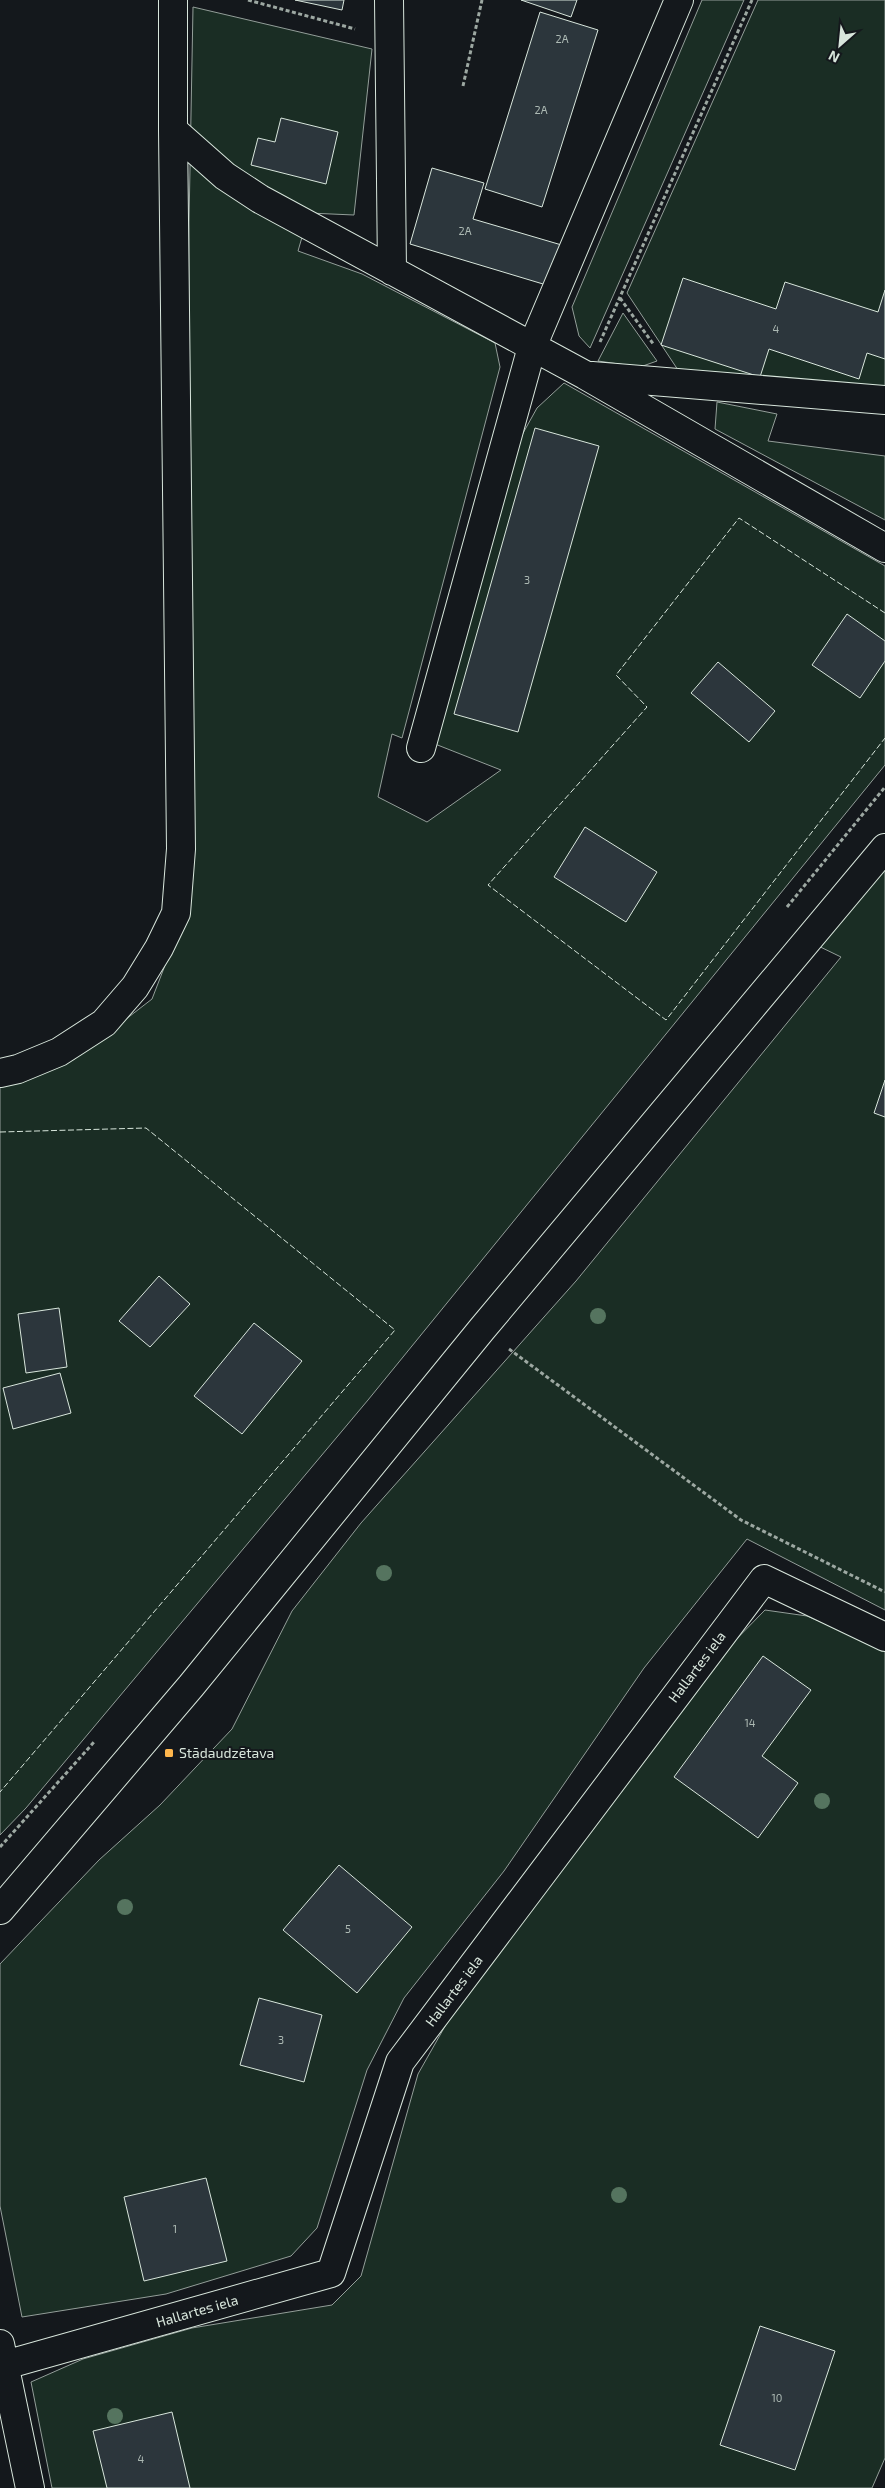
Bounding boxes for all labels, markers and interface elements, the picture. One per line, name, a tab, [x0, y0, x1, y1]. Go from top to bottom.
north arrow	[815, 20, 865, 70]
house number: 2A	[555, 32, 569, 45]
text: N	[826, 47, 842, 67]
house number: 2A	[534, 103, 548, 116]
house number: 2A	[458, 224, 472, 237]
house number: 4	[773, 322, 780, 335]
house number: 3	[524, 573, 530, 586]
street label: Hallartes iela	[664, 1628, 729, 1706]
house number: 14	[744, 1716, 756, 1729]
place label: Stādaudzētava	[179, 1744, 274, 1761]
marker: Stādaudzētava	[163, 1747, 175, 1759]
house number: 5	[345, 1922, 351, 1935]
street label: Hallartes iela	[421, 1952, 486, 2030]
house number: 3	[278, 2033, 284, 2046]
house number: 1	[173, 2222, 177, 2235]
street label: Hallartes iela	[154, 2291, 240, 2330]
house number: 10	[771, 2391, 783, 2404]
house number: 4	[138, 2452, 145, 2465]

